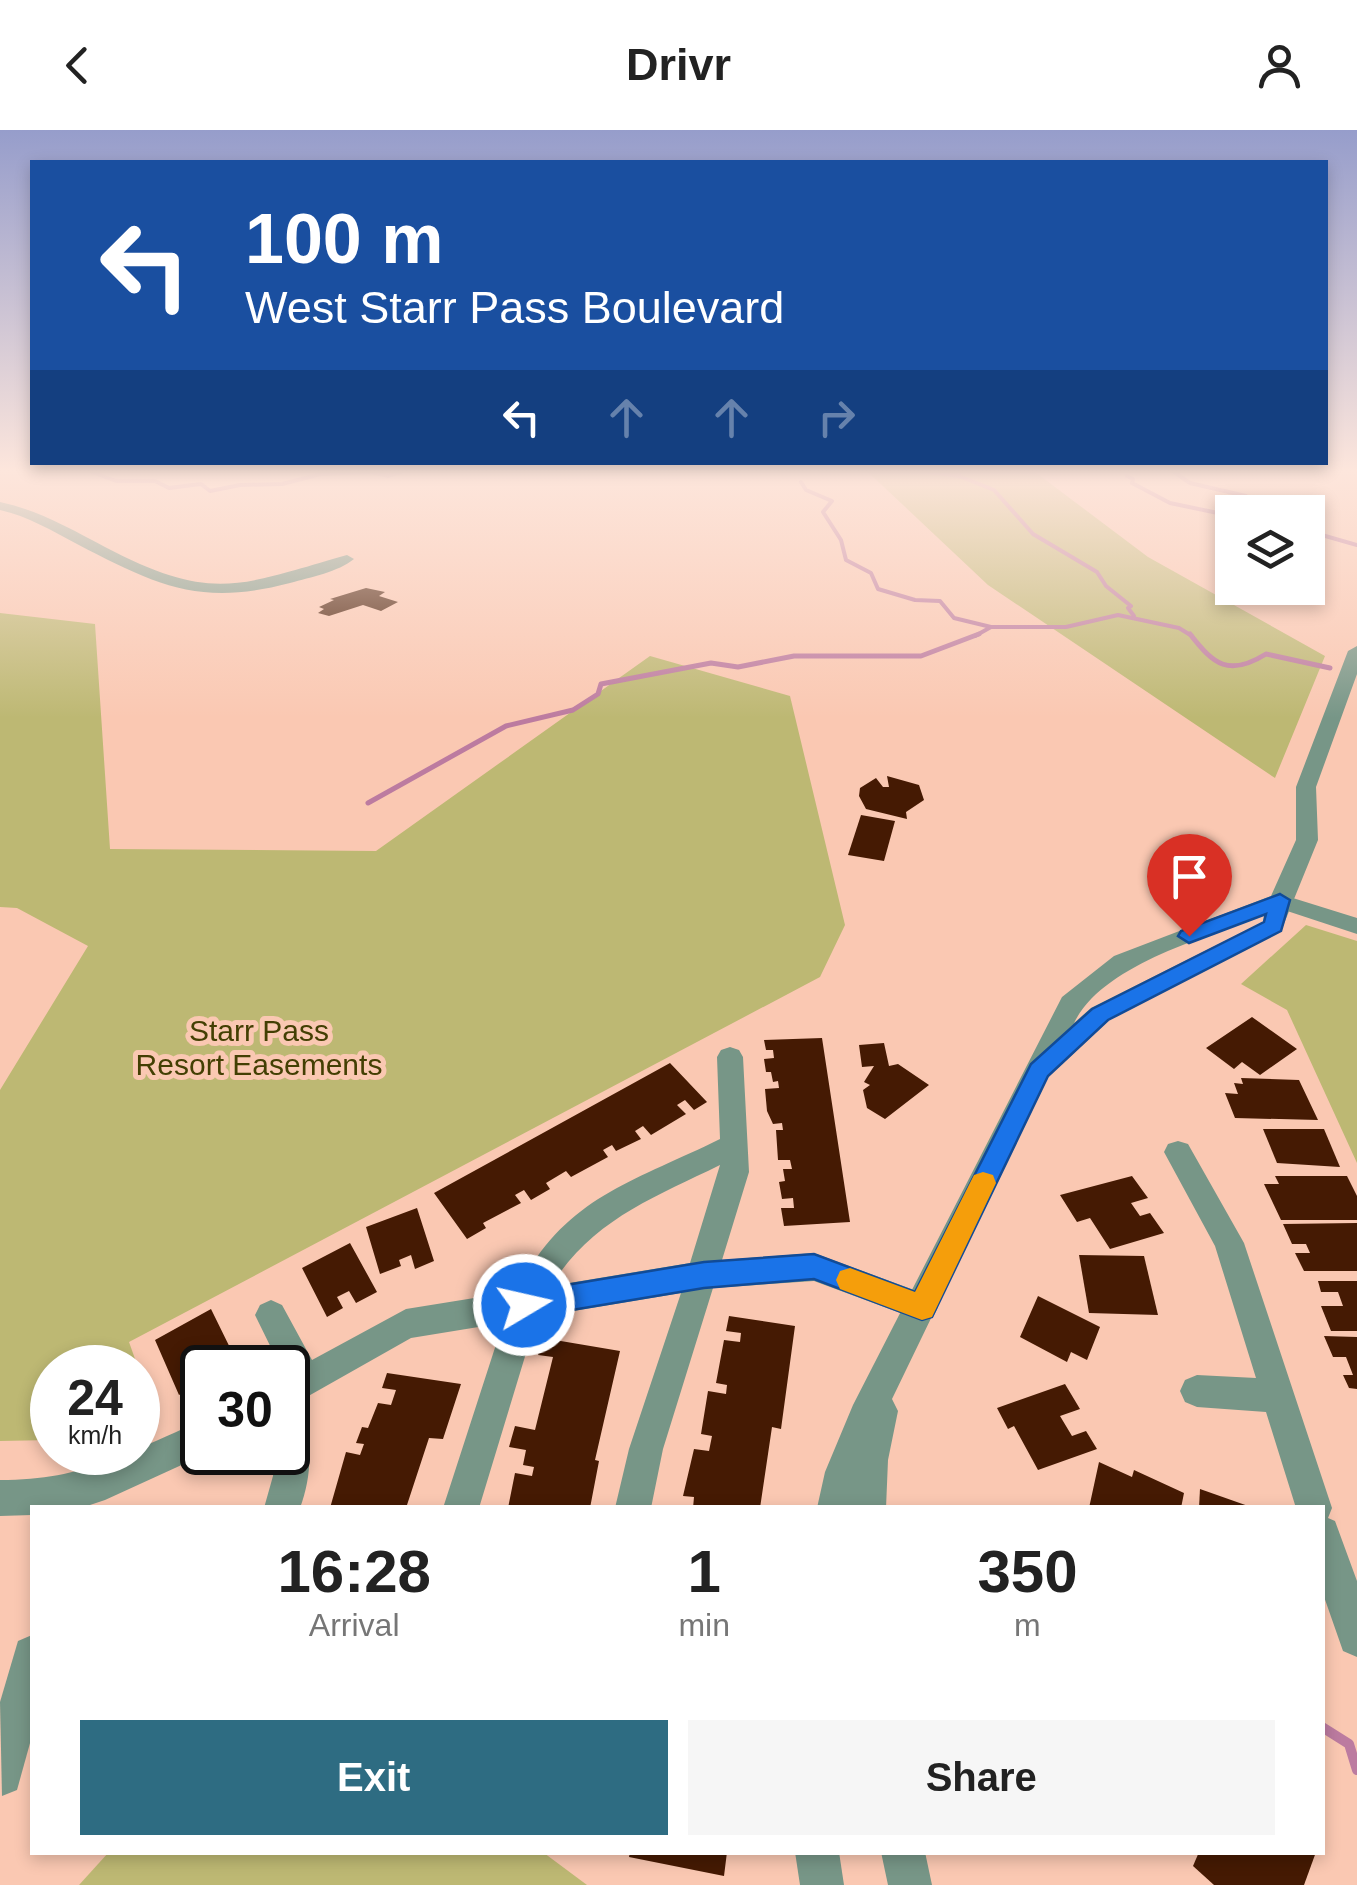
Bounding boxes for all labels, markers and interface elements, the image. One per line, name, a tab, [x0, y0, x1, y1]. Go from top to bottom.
icon: back	[50, 38, 105, 93]
icon: person	[1252, 38, 1307, 93]
text: Drivr	[626, 39, 731, 90]
icon: left	[80, 200, 210, 330]
text: 100 m	[245, 200, 443, 278]
text: West Starr Pass Boulevard	[245, 282, 784, 333]
icon: left	[494, 390, 549, 445]
icon: ahead	[599, 390, 654, 445]
icon: ahead	[704, 390, 759, 445]
icon: right	[809, 390, 864, 445]
map controls	[1215, 495, 1325, 605]
button: layers	[1215, 495, 1325, 605]
pin	[1147, 834, 1232, 937]
icon: arrive	[1162, 849, 1217, 904]
park label: Starr Pass Resort Easements	[136, 1014, 382, 1081]
position arrow	[472, 1253, 576, 1357]
speed limit sign: 30	[180, 1345, 310, 1475]
text: 24	[67, 1370, 123, 1426]
text: km/h	[68, 1421, 122, 1449]
text: 16:28	[277, 1538, 431, 1605]
text: 1	[687, 1538, 721, 1605]
text: 350	[977, 1538, 1078, 1605]
text: Arrival	[309, 1607, 400, 1643]
text: min	[678, 1607, 730, 1643]
text: m	[1014, 1607, 1041, 1643]
button: Exit	[80, 1720, 668, 1835]
button: Share	[688, 1720, 1275, 1835]

